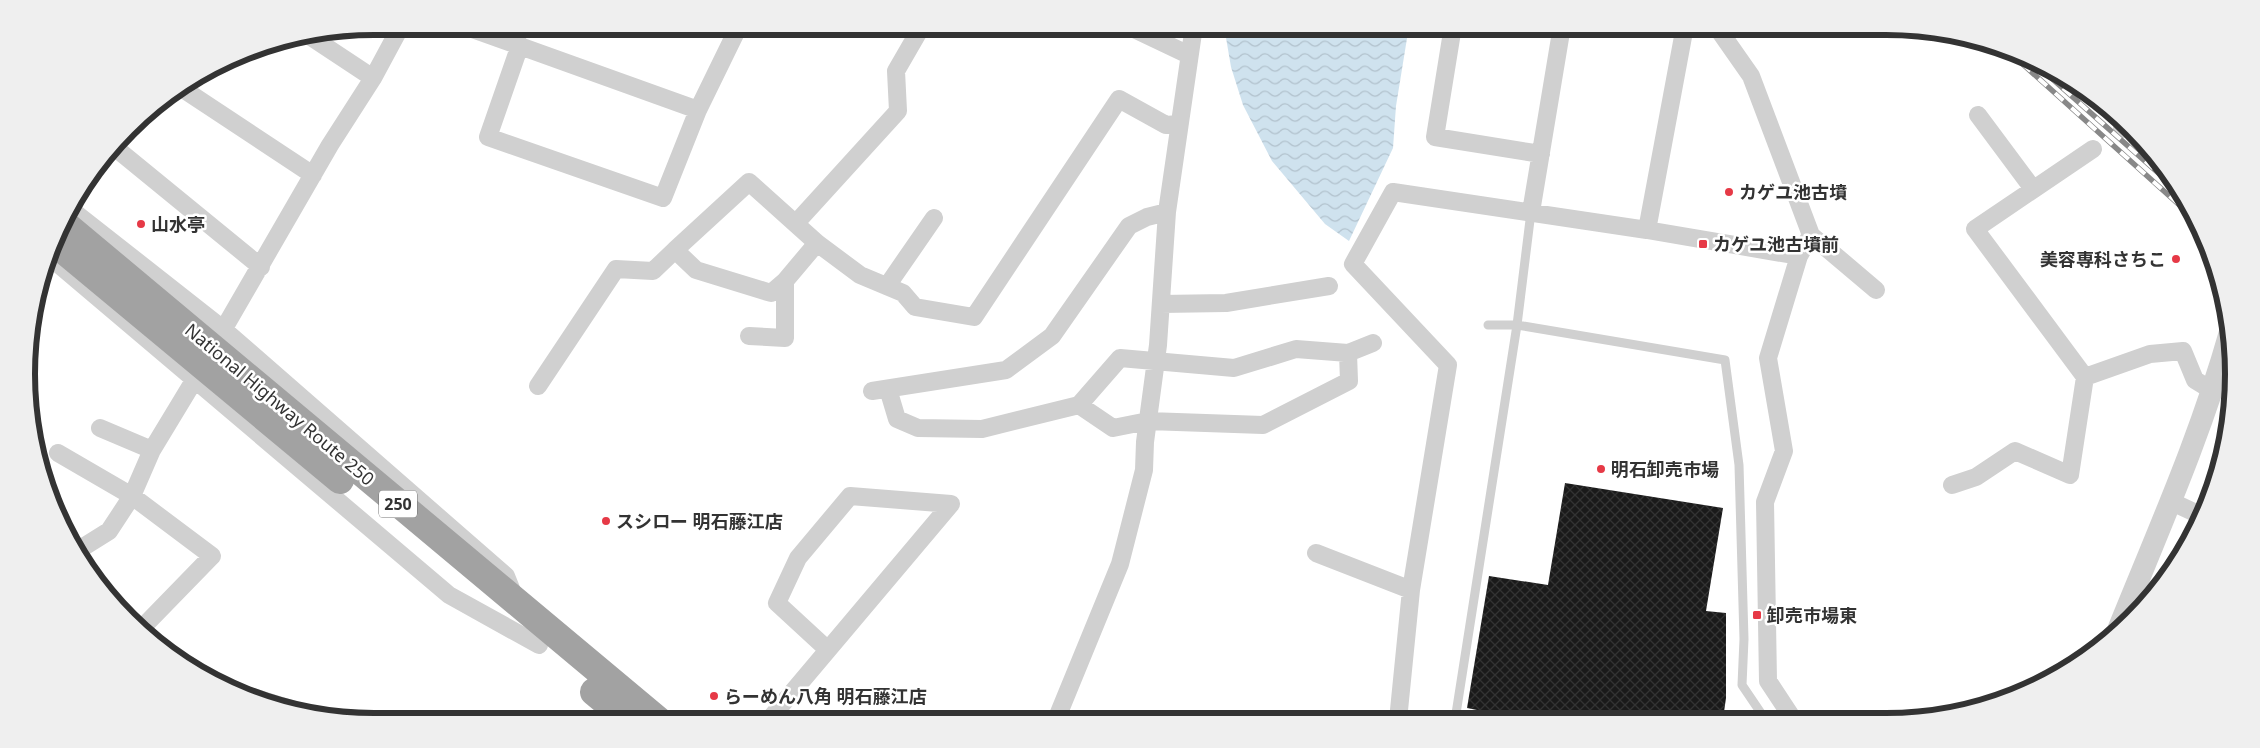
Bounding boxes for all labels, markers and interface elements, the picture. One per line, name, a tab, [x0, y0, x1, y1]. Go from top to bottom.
place label: カゲユ池古墳	[1739, 180, 1847, 204]
marker: カゲユ池古墳	[1723, 186, 1735, 198]
place label: 山水亭	[151, 212, 205, 236]
marker: 山水亭	[135, 218, 147, 230]
place label: カゲユ池古墳前	[1713, 232, 1839, 256]
marker: カゲユ池古墳前	[1697, 238, 1709, 250]
place label: 美容専科さちこ	[2040, 247, 2166, 271]
marker: 美容専科さちこ	[2170, 253, 2182, 265]
street label: National Highway Route 250	[180, 318, 380, 490]
place label: 明石卸売市場	[1611, 457, 1719, 481]
marker: 明石卸売市場	[1595, 463, 1607, 475]
road number: 250	[379, 490, 417, 518]
place label: スシロー 明石藤江店	[616, 509, 783, 533]
marker: スシロー 明石藤江店	[600, 515, 612, 527]
place label: 卸売市場東	[1767, 603, 1857, 627]
marker: 卸売市場東	[1751, 609, 1763, 621]
place label: らーめん八角 明石藤江店	[724, 684, 927, 708]
marker: らーめん八角 明石藤江店	[708, 690, 720, 702]

